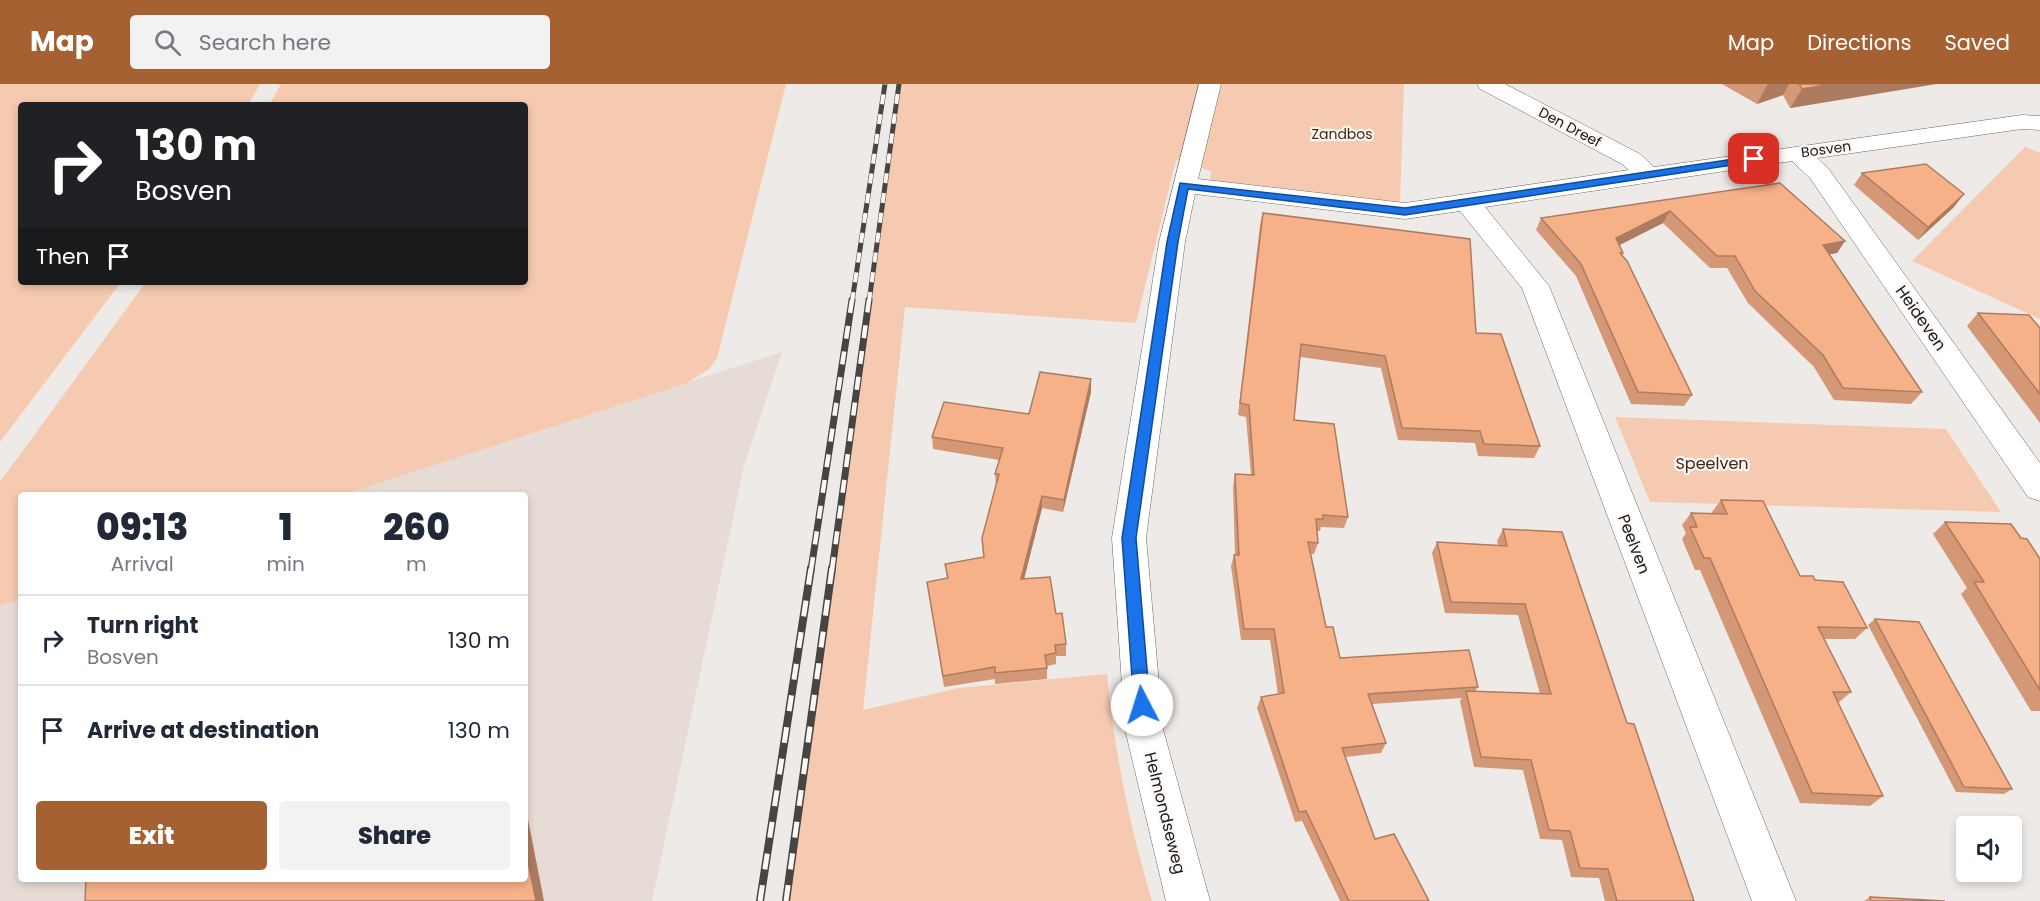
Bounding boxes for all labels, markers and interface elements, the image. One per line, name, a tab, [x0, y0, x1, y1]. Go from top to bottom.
search box	[130, 15, 550, 69]
text: Map	[30, 22, 94, 61]
icon: search	[151, 26, 184, 59]
text: Search here	[199, 27, 331, 58]
text: Map	[1728, 28, 1774, 57]
text: Directions	[1807, 28, 1911, 57]
text: Saved	[1944, 28, 2010, 57]
street label: Den Dreef	[1535, 102, 1605, 152]
text: 130 m	[135, 116, 257, 175]
park label: Zandbos	[1311, 124, 1373, 144]
icon: right	[36, 126, 114, 204]
pin	[1728, 133, 1779, 184]
street label: Bosven	[1800, 136, 1852, 162]
icon: arrive	[1737, 142, 1770, 175]
text: Bosven	[135, 172, 232, 209]
icon: arrive	[102, 240, 135, 273]
text: Then	[36, 241, 90, 272]
street label: Heideven	[1890, 281, 1952, 355]
park label: Speelven	[1675, 452, 1749, 475]
text: 09:13	[96, 502, 188, 553]
text: 1	[279, 502, 293, 553]
text: 260	[383, 502, 450, 553]
street label: Peelven	[1612, 511, 1656, 577]
text: Arrival	[111, 550, 174, 578]
text: min	[266, 550, 305, 578]
text: m	[406, 550, 427, 578]
text: Turn right	[87, 610, 198, 641]
icon: right	[36, 624, 69, 657]
text: 130 m	[448, 625, 510, 656]
text: Bosven	[87, 643, 159, 671]
position arrow	[1110, 673, 1174, 737]
icon: arrive	[36, 714, 69, 747]
text: Arrive at destination	[87, 715, 319, 746]
text: 130 m	[448, 715, 510, 746]
street label: Helmondseweg	[1139, 750, 1191, 876]
button: Exit	[36, 801, 267, 870]
button: Share	[279, 801, 510, 870]
map controls	[1956, 816, 2022, 882]
button: sound	[1956, 816, 2022, 882]

